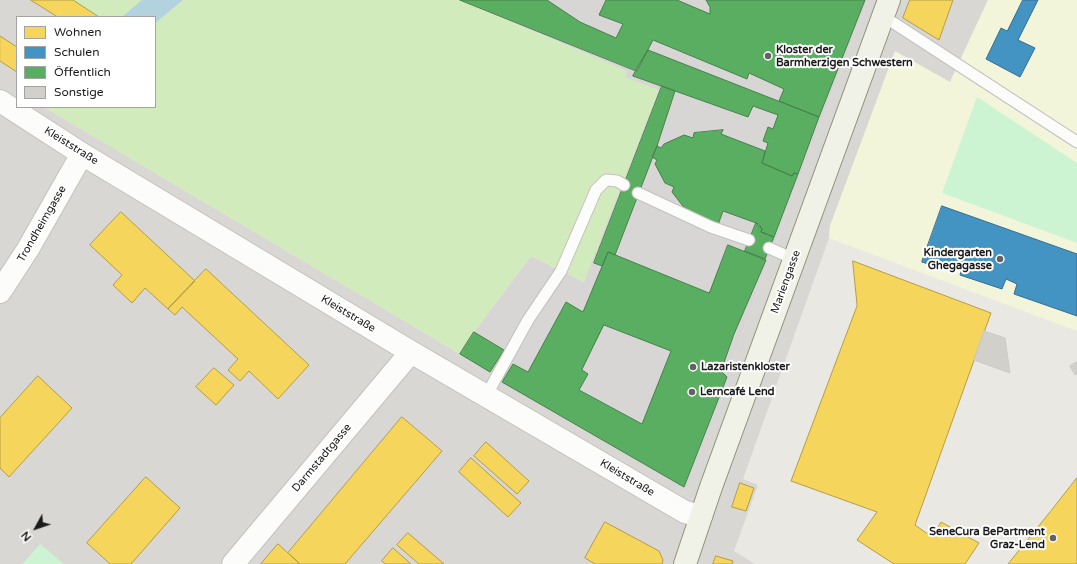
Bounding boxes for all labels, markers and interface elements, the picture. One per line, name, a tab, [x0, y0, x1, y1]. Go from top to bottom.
legend	[16, 16, 156, 108]
text: Wohnen	[54, 25, 102, 39]
place label: Kloster der Barmherzigen Schwestern	[776, 43, 913, 69]
text: Schulen	[54, 45, 99, 59]
marker: Kloster der Barmherzigen Schwestern	[763, 51, 773, 61]
text: Öffentlich	[54, 65, 111, 79]
text: Sonstige	[54, 85, 104, 99]
street label: Kleiststraße	[42, 124, 100, 168]
street label: Trondheimgasse	[15, 183, 69, 265]
place label: Kindergarten Ghegagasse	[924, 246, 992, 272]
street label: Mariengasse	[768, 248, 804, 316]
marker: Kindergarten Ghegagasse	[995, 254, 1005, 264]
street label: Kleiststraße	[318, 293, 378, 335]
place label: Lazaristenkloster	[701, 360, 790, 374]
marker: Lazaristenkloster	[688, 362, 698, 372]
place label: Lerncafé Lend	[700, 385, 775, 399]
marker: Lerncafé Lend	[687, 387, 697, 397]
street label: Darmstadtgasse	[290, 421, 354, 495]
street label: Kleiststraße	[597, 457, 657, 499]
north arrow	[16, 508, 56, 548]
place label: SeneCura BePartment Graz-Lend	[929, 525, 1045, 551]
text: N	[19, 528, 34, 544]
marker: SeneCura BePartment Graz-Lend	[1048, 533, 1058, 543]

